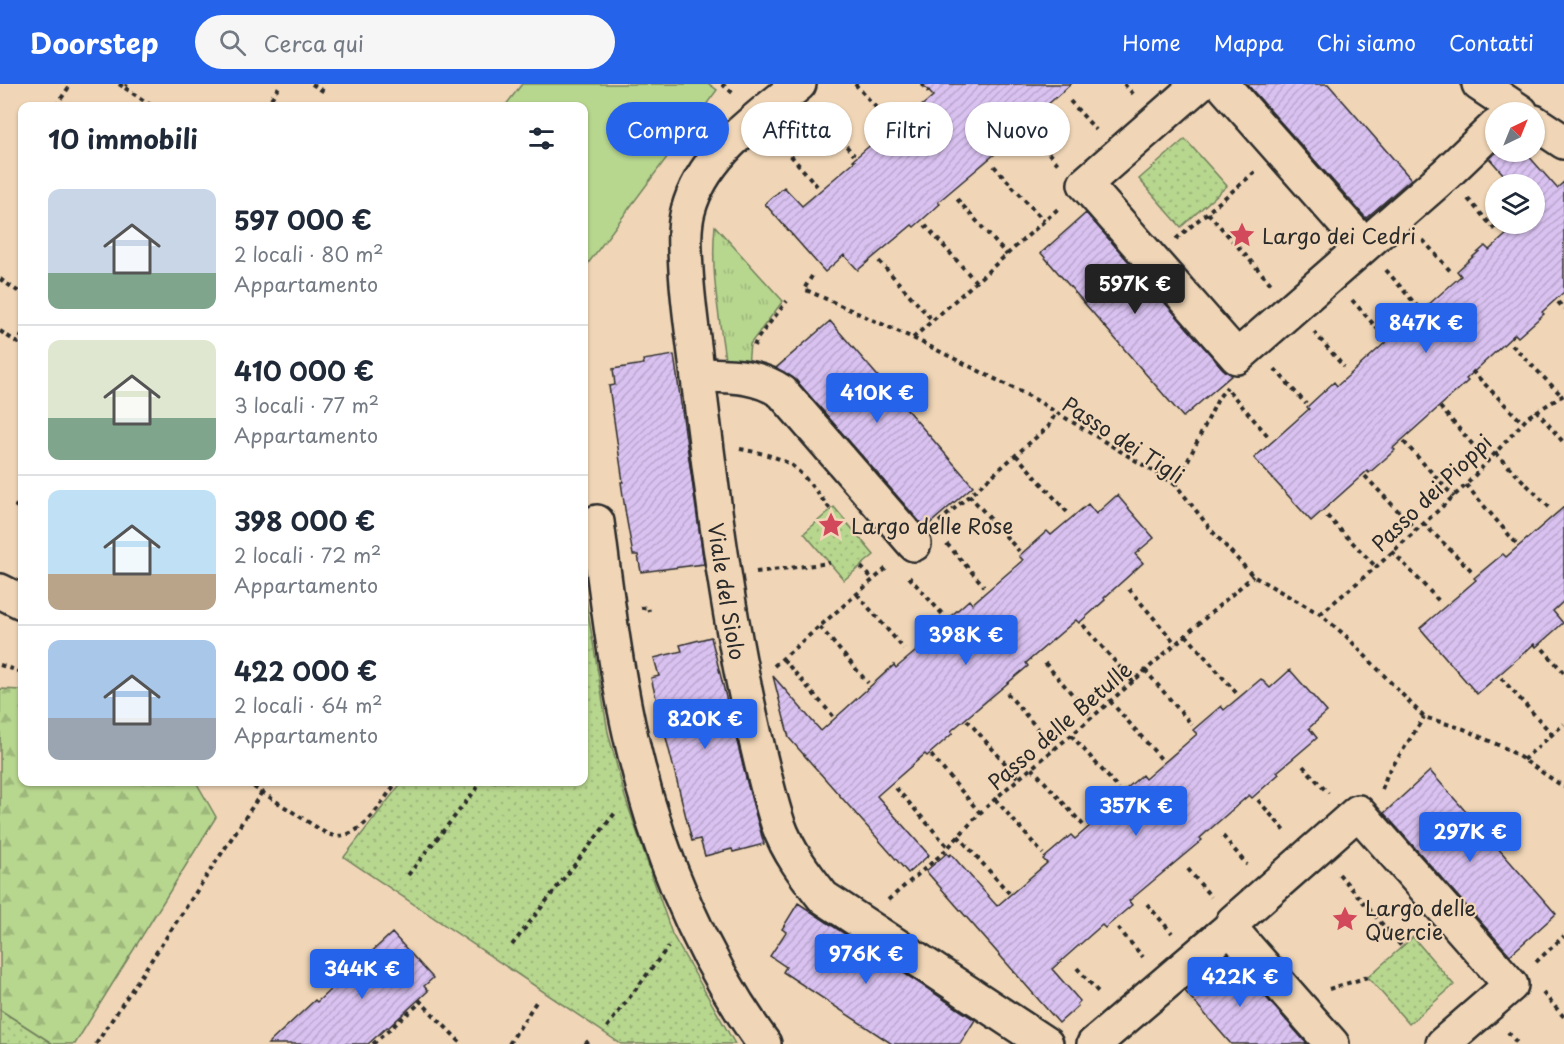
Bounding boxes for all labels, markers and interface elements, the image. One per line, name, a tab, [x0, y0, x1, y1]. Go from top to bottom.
search box	[195, 15, 615, 69]
text: Doorstep	[30, 21, 159, 64]
icon: search	[216, 26, 249, 59]
text: Cerca qui	[264, 26, 364, 59]
text: Home	[1122, 26, 1181, 58]
text: Mappa	[1214, 26, 1284, 58]
text: Chi siamo	[1317, 26, 1416, 58]
text: Contatti	[1449, 26, 1534, 58]
chip: Compra	[606, 102, 729, 156]
chip: Affitta	[741, 102, 852, 156]
chip: Filtri	[864, 102, 953, 156]
chip: Nuovo	[965, 102, 1070, 156]
north arrow	[1485, 102, 1545, 162]
map controls	[1485, 102, 1545, 234]
text: 10 immobili	[48, 119, 198, 158]
icon: filters	[525, 122, 558, 155]
button: layers	[1485, 174, 1545, 234]
text: 597 000 €	[234, 200, 372, 239]
icon: home	[96, 213, 168, 285]
place label: Largo dei Cedri	[1262, 219, 1416, 251]
place icon: Largo dei Cedri	[1227, 220, 1257, 250]
text: 2 locali · 80 m²	[234, 239, 384, 269]
pin: 597K €	[1086, 264, 1184, 315]
text: 597K €	[1099, 268, 1171, 298]
text: Appartamento	[234, 269, 378, 299]
pin: 847K €	[1377, 303, 1475, 354]
text: 847K €	[1389, 307, 1463, 337]
text: 410 000 €	[234, 351, 374, 390]
icon: home	[96, 364, 168, 436]
pin: 410K €	[828, 373, 926, 424]
text: 410K €	[840, 377, 914, 407]
street label: Passo dei Tigli	[1057, 388, 1191, 490]
text: 3 locali · 77 m²	[234, 390, 379, 420]
text: Appartamento	[234, 420, 378, 450]
street label: Passo dei Pioppi	[1363, 426, 1499, 558]
text: 398 000 €	[234, 501, 375, 540]
place label: Largo delle Rose	[851, 509, 1013, 541]
place icon: Largo delle Rose	[816, 510, 846, 540]
icon: home	[96, 514, 168, 586]
street label: Viale del Siolo	[701, 521, 755, 663]
text: 2 locali · 72 m²	[234, 540, 381, 570]
text: Appartamento	[234, 570, 378, 600]
pin: 398K €	[917, 615, 1015, 666]
text: 398K €	[929, 619, 1003, 649]
text: 422 000 €	[234, 651, 377, 690]
street label: Passo delle Betulle	[980, 653, 1138, 797]
icon: home	[96, 664, 168, 736]
text: 2 locali · 64 m²	[234, 690, 383, 720]
pin: 820K €	[656, 699, 754, 750]
text: 820K €	[667, 703, 743, 733]
text: Appartamento	[234, 720, 378, 750]
pin: 357K €	[1087, 786, 1185, 837]
text: 357K €	[1099, 790, 1173, 820]
pin: 297K €	[1421, 812, 1519, 863]
text: 297K €	[1433, 816, 1507, 846]
place label: Largo delle Quercie	[1365, 891, 1476, 947]
place icon: Largo delle Quercie	[1330, 904, 1360, 934]
pin: 976K €	[817, 934, 915, 985]
text: 976K €	[829, 938, 903, 968]
pin: 344K €	[313, 949, 411, 1000]
text: 344K €	[324, 953, 400, 983]
pin: 422K €	[1191, 957, 1289, 1008]
text: 422K €	[1201, 961, 1279, 991]

